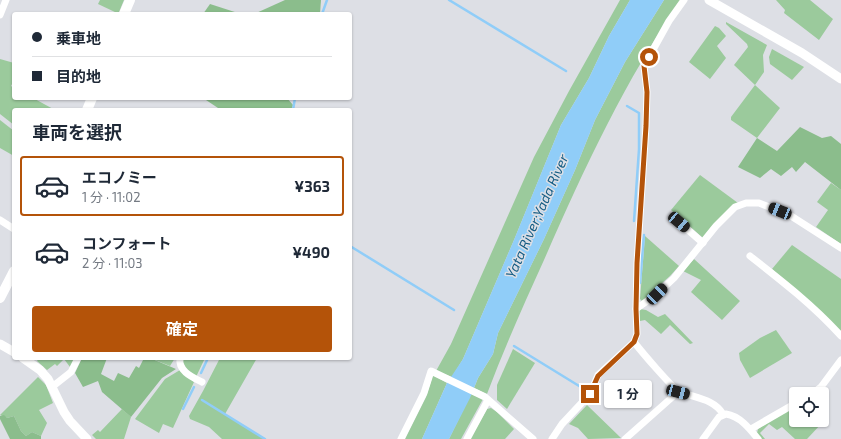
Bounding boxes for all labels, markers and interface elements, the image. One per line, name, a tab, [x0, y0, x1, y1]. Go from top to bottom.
text: 乗車地	[56, 29, 101, 47]
route start	[640, 48, 658, 66]
text: 目的地	[56, 67, 101, 85]
text: 車両を選択	[32, 121, 122, 143]
water label: Yata River;Yada River	[502, 151, 572, 280]
icon: car	[34, 168, 70, 204]
text: エコノミー	[82, 168, 157, 186]
text: ¥363	[294, 177, 330, 195]
text: 1 分 · 11:02	[82, 189, 141, 205]
car	[767, 201, 793, 221]
car	[666, 210, 692, 234]
icon: car	[34, 234, 70, 270]
text: コンフォート	[82, 234, 172, 252]
text: ¥490	[292, 243, 330, 261]
text: 2 分 · 11:03	[82, 255, 143, 271]
car	[644, 281, 670, 307]
button: 確定	[32, 306, 332, 352]
callout: 1 分	[604, 380, 652, 408]
car	[665, 383, 691, 401]
route end	[581, 385, 599, 403]
text: 1 分	[617, 386, 639, 402]
map controls	[789, 387, 829, 427]
button: locate	[789, 387, 829, 427]

